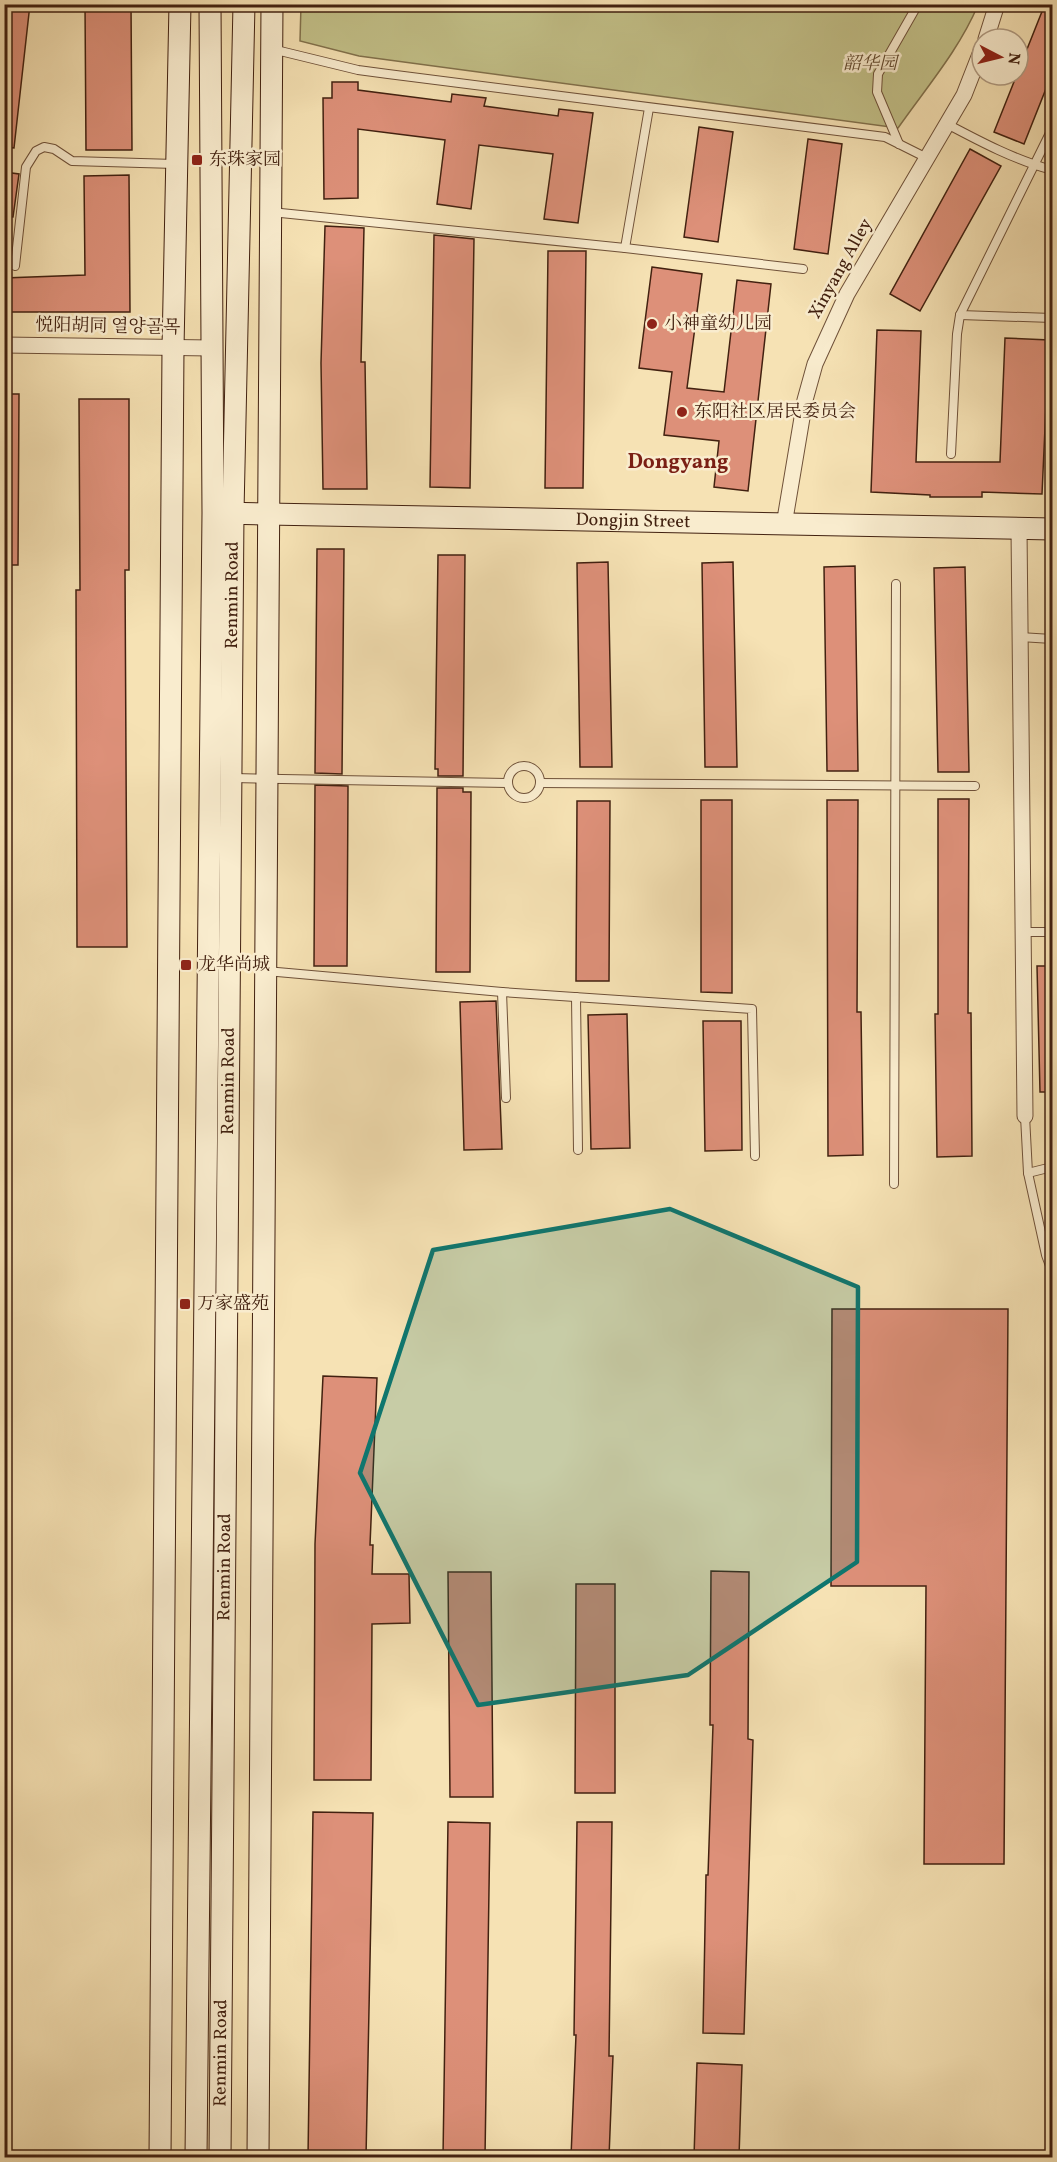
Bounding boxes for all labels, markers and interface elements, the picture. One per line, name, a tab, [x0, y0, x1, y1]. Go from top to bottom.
north arrow	[970, 27, 1030, 87]
text: N	[1001, 51, 1025, 66]
park label: 韶华园	[843, 52, 900, 77]
place label: 东珠家园	[209, 148, 281, 173]
marker: 东珠家园	[190, 153, 204, 167]
street label: Xinyang Alley	[803, 214, 879, 324]
place label: 小神童幼儿园	[664, 312, 772, 337]
street label: 悦阳胡同 열양골목	[35, 313, 181, 341]
marker: 小神童幼儿园	[645, 317, 659, 331]
place label: 东阳社区居民委员会	[694, 400, 856, 425]
marker: 东阳社区居民委员会	[675, 405, 689, 419]
district label: Dongyang	[627, 448, 729, 477]
street label: Dongjin Street	[575, 507, 691, 535]
street label: Renmin Road	[219, 541, 245, 649]
place label: 龙华尚城	[198, 953, 270, 978]
marker: 龙华尚城	[179, 958, 193, 972]
street label: Renmin Road	[216, 1027, 241, 1135]
place label: 万家盛苑	[197, 1292, 269, 1317]
marker: 万家盛苑	[178, 1297, 192, 1311]
street label: Renmin Road	[212, 1513, 238, 1621]
street label: Renmin Road	[208, 1999, 234, 2107]

